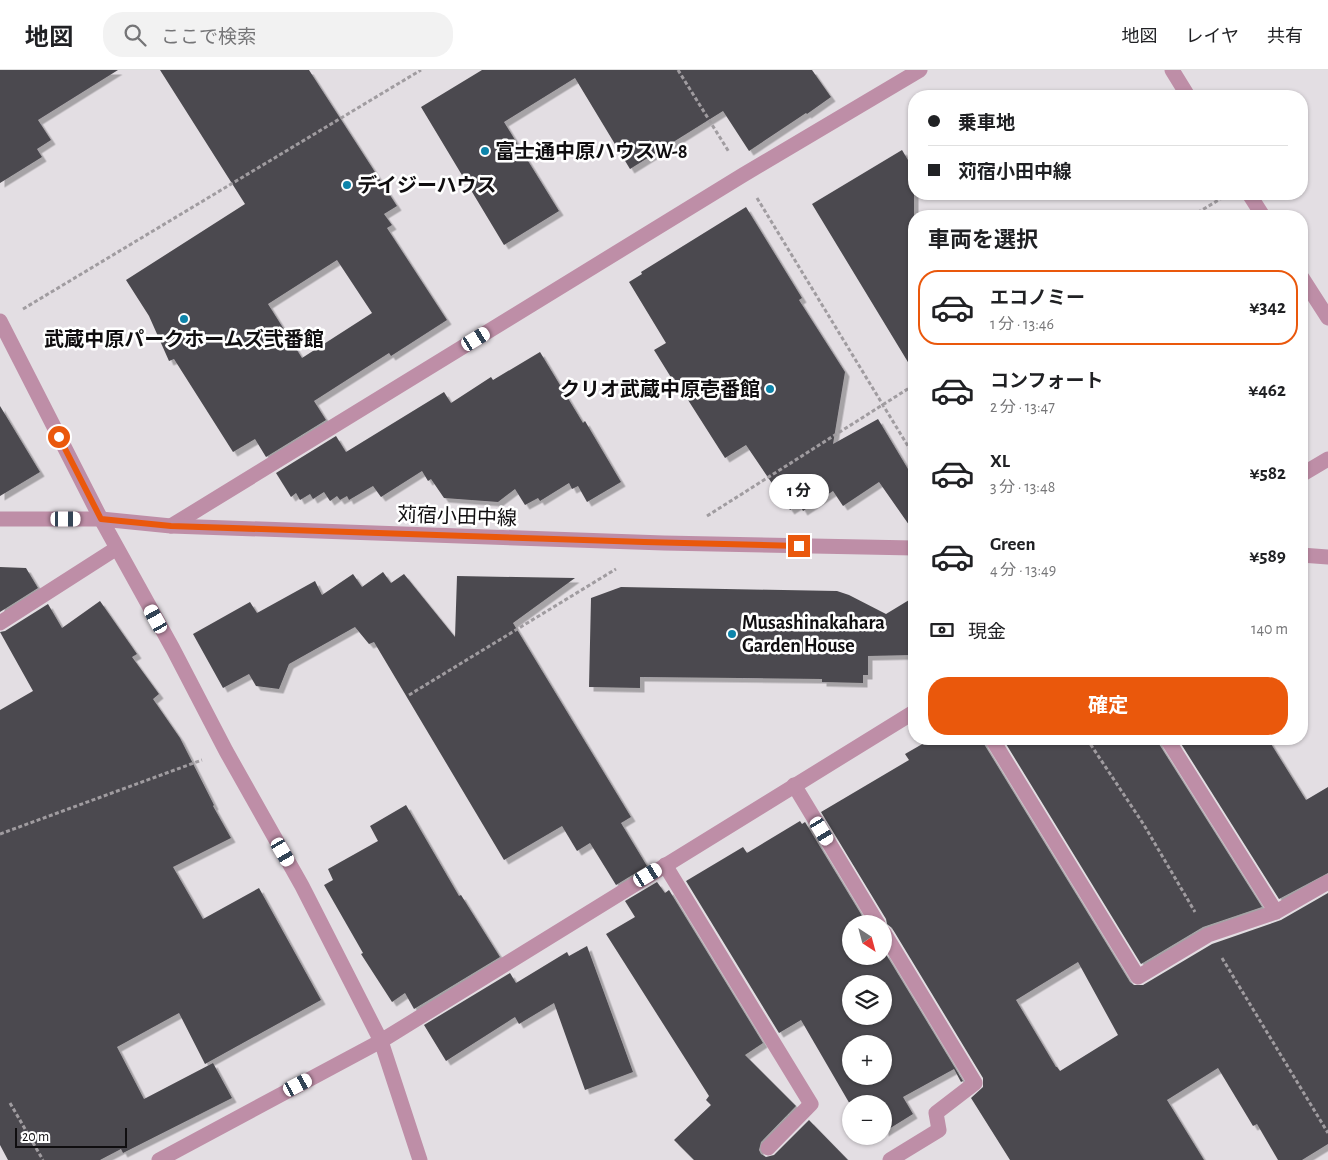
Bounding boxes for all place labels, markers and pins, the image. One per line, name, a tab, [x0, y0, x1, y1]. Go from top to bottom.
place label: 富士通中原ハウスW-8	[495, 141, 688, 162]
marker: 富士通中原ハウスW-8	[479, 145, 491, 157]
place label: デイジーハウス	[357, 174, 497, 196]
marker: デイジーハウス	[341, 179, 353, 191]
marker: 武蔵中原パークホームズ弐番館	[178, 313, 190, 325]
place label: 武蔵中原パークホームズ弐番館	[44, 328, 324, 350]
place label: クリオ武蔵中原壱番館	[560, 378, 760, 400]
marker: クリオ武蔵中原壱番館	[764, 383, 776, 395]
place label: Musashinakahara Garden House	[742, 613, 885, 656]
marker: Musashinakahara Garden House	[726, 628, 738, 640]

